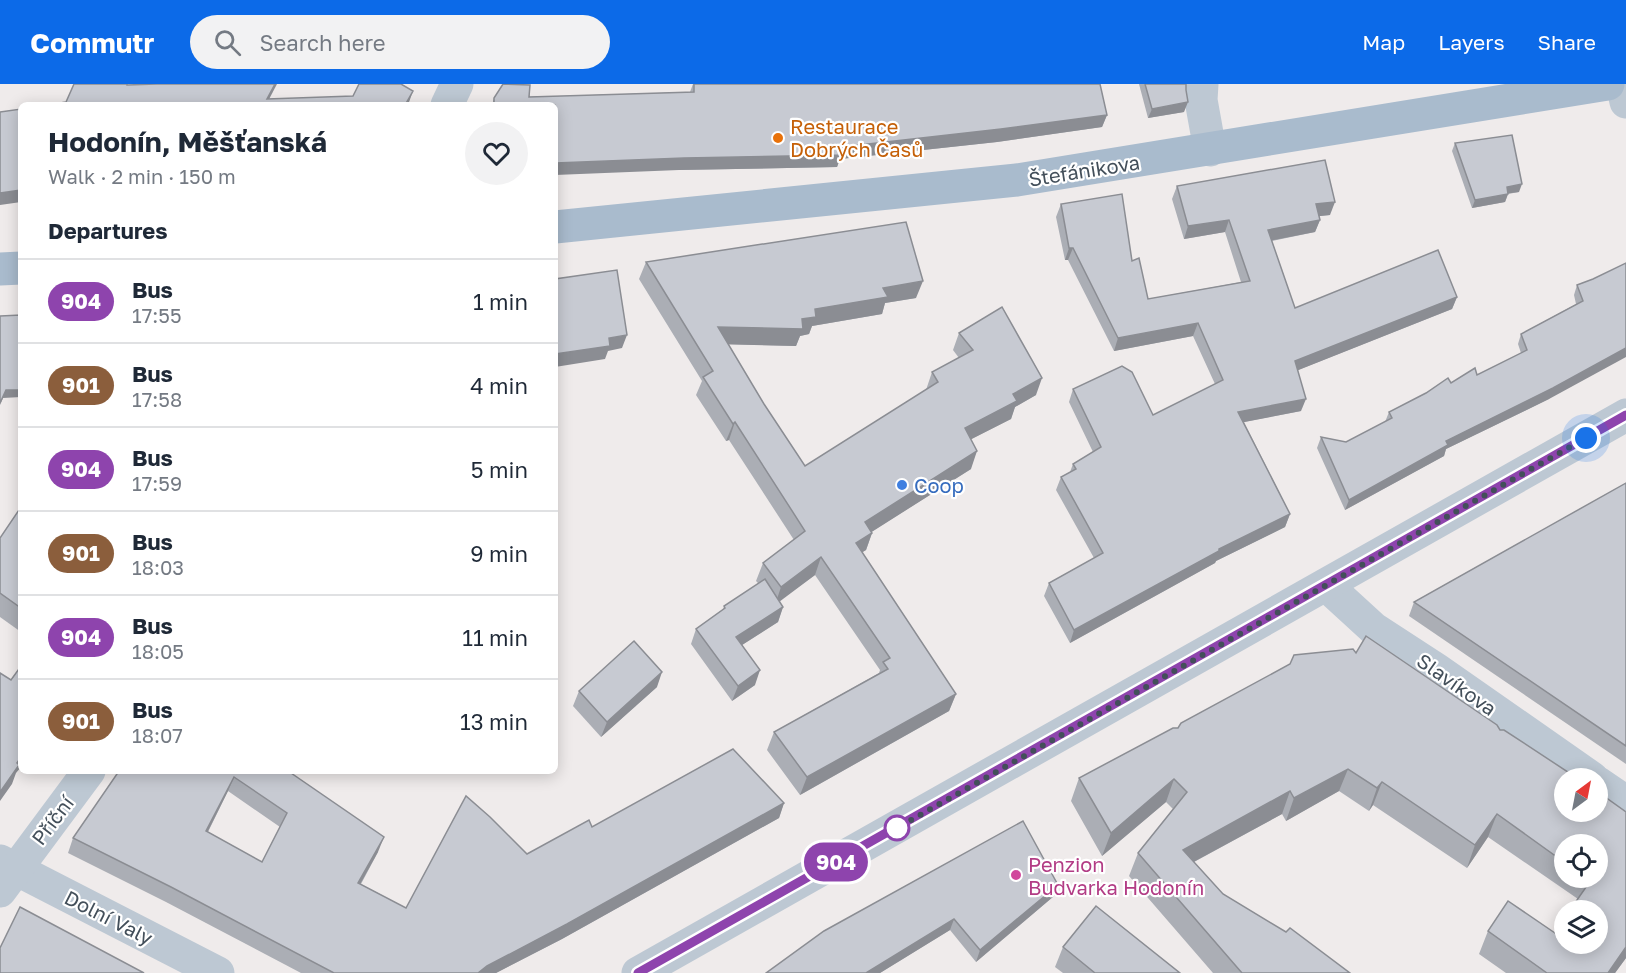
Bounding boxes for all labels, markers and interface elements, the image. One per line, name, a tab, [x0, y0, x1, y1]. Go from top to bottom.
search box	[190, 15, 610, 69]
text: Commutr	[30, 26, 154, 59]
icon: search	[211, 26, 244, 59]
text: Search here	[259, 29, 386, 56]
text: Map	[1362, 29, 1405, 55]
text: Layers	[1438, 29, 1505, 55]
text: Share	[1538, 29, 1596, 55]
place label: Restaurace Dobrých Časů	[790, 114, 923, 161]
button: heart	[465, 122, 528, 185]
text: Hodonín, Měšťanská	[48, 125, 327, 158]
marker: Restaurace Dobrých Časů	[771, 131, 785, 145]
street label: Štefánikova	[1027, 149, 1141, 191]
text: Walk · 2 min · 150 m	[48, 164, 236, 188]
text: Departures	[48, 217, 167, 244]
text: Bus	[132, 276, 173, 303]
text: 904	[61, 288, 101, 314]
text: 1 min	[473, 288, 528, 315]
text: 17:55	[132, 303, 182, 327]
text: Bus	[132, 360, 173, 387]
text: 901	[62, 372, 100, 398]
text: 4 min	[470, 372, 528, 399]
text: 17:58	[132, 387, 182, 411]
your location	[1571, 423, 1601, 453]
text: Bus	[132, 444, 173, 471]
text: 904	[61, 456, 101, 482]
text: 5 min	[471, 456, 528, 483]
text: 17:59	[132, 471, 182, 495]
place label: Coop	[914, 473, 964, 497]
marker: Coop	[895, 478, 909, 492]
text: Bus	[132, 528, 173, 555]
text: 901	[62, 540, 100, 566]
text: 9 min	[470, 540, 528, 567]
text: 18:03	[132, 555, 184, 579]
text: Bus	[132, 612, 173, 639]
text: 904	[61, 624, 101, 650]
text: 11 min	[462, 624, 528, 651]
text: 18:05	[132, 639, 184, 663]
street label: Slavíkova	[1413, 648, 1501, 720]
text: Bus	[132, 696, 173, 723]
text: 901	[62, 708, 100, 734]
text: 13 min	[460, 708, 528, 735]
text: 18:07	[132, 723, 183, 747]
north arrow	[1554, 768, 1608, 822]
map controls	[1554, 768, 1608, 954]
street label: Příční	[26, 790, 79, 849]
unlabelled marker	[884, 815, 910, 841]
button: locate	[1554, 834, 1608, 888]
line badge: 904	[802, 842, 870, 882]
text: 904	[816, 849, 856, 875]
place label: Penzion Budvarka Hodonín	[1028, 852, 1204, 899]
marker: Penzion Budvarka Hodonín	[1009, 868, 1023, 882]
street label: Dolní Valy	[61, 885, 157, 949]
button: layers	[1554, 900, 1608, 954]

